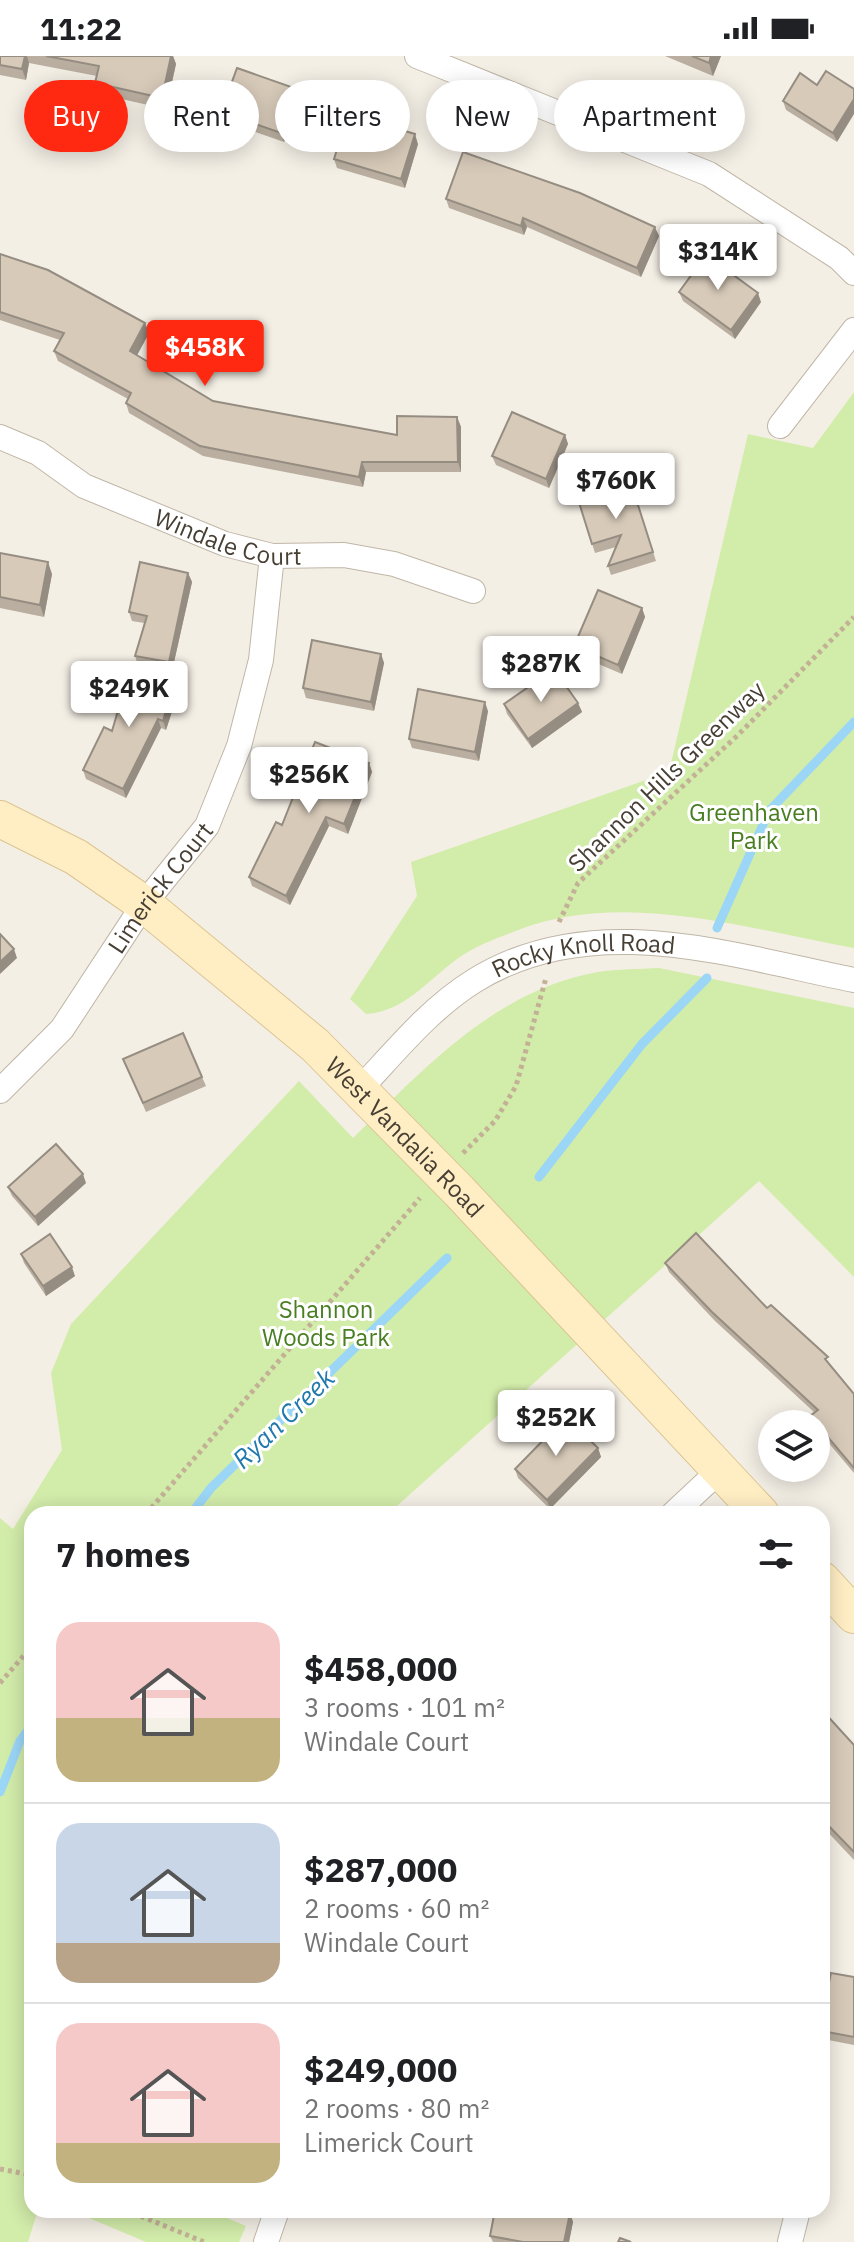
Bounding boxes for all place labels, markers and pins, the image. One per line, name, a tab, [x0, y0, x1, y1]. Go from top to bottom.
pin: $314K	[662, 224, 774, 292]
pin: $458K	[149, 320, 261, 388]
pin: $760K	[560, 453, 672, 521]
pin: $287K	[485, 636, 597, 704]
pin: $249K	[73, 661, 185, 729]
pin: $256K	[253, 747, 365, 815]
pin: $252K	[500, 1390, 612, 1458]

